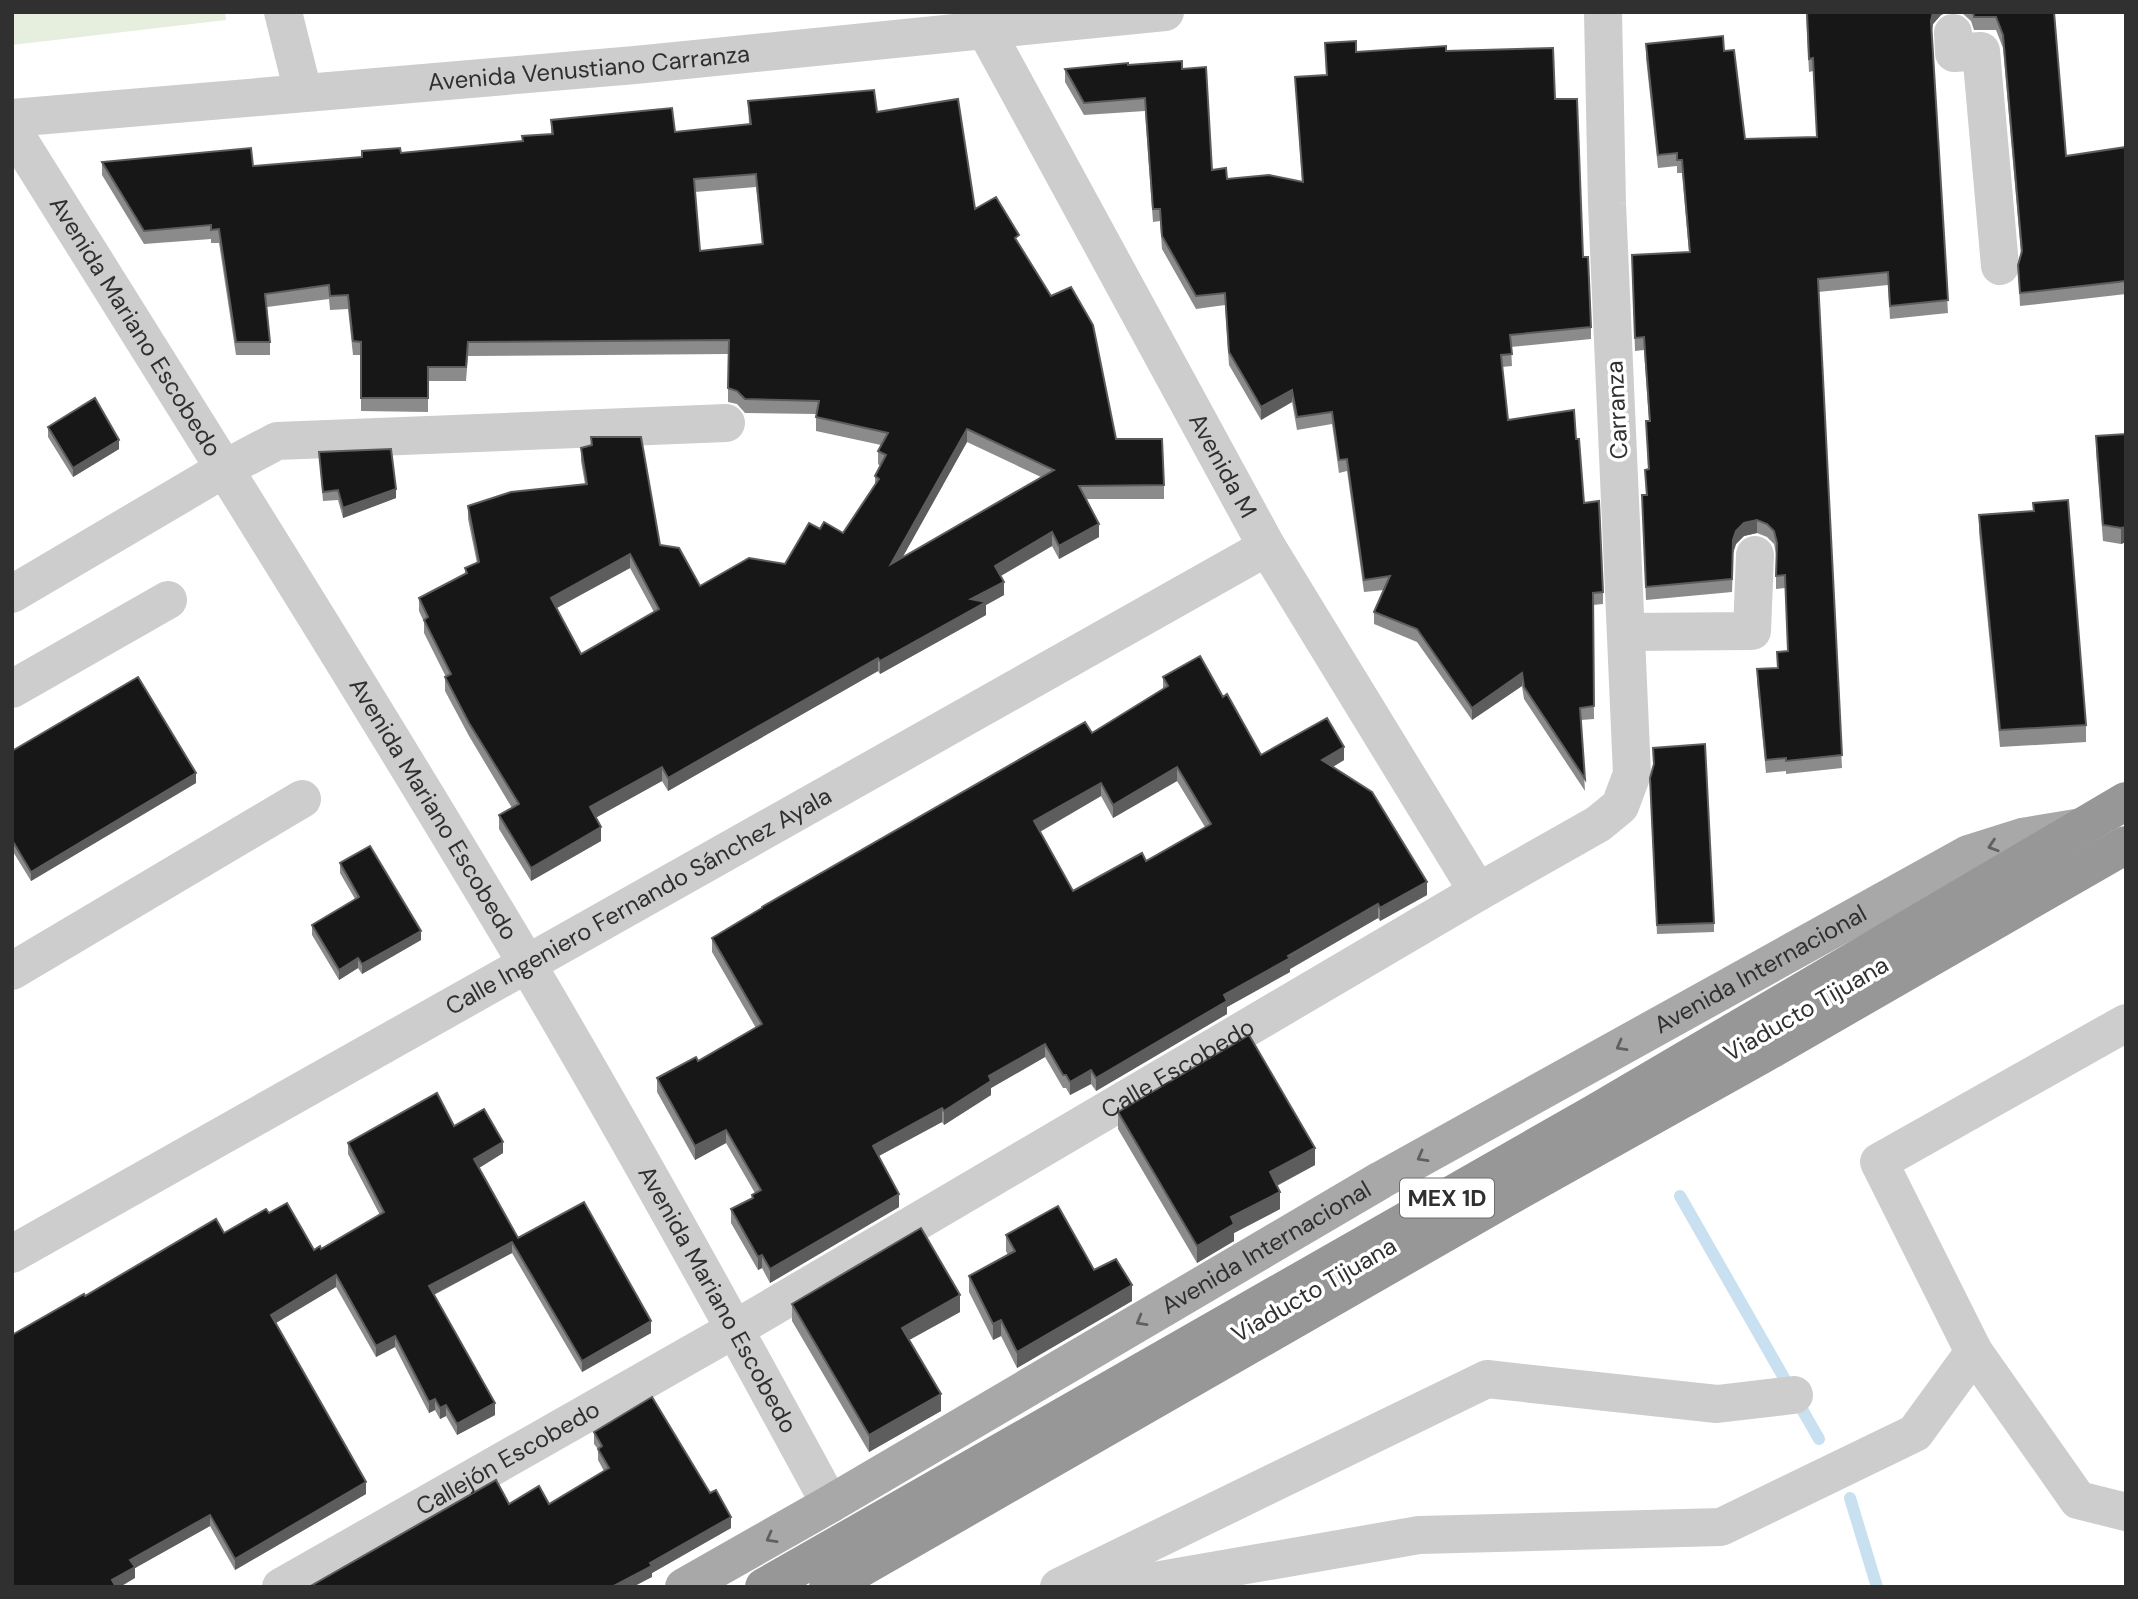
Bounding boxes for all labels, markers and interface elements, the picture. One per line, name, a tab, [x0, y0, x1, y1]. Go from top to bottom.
street label: Avenida Venustiano Carranza	[426, 38, 751, 98]
street label: Avenida Mariano Escobedo	[43, 190, 229, 462]
street label: Carranza	[1598, 360, 1635, 460]
street label: Avenida M	[1182, 408, 1264, 523]
street label: Avenida Mariano Escobedo	[342, 672, 525, 946]
street label: Calle Ingeniero Fernando Sánchez Ayala	[440, 780, 837, 1022]
one-way arrow	[1987, 837, 1999, 852]
street label: Avenida Internacional	[1648, 898, 1872, 1040]
street label: Viaducto Tijuana	[1718, 949, 1894, 1068]
street label: Calle Escobedo	[1095, 1011, 1260, 1125]
one-way arrow	[1615, 1038, 1628, 1051]
one-way arrow	[1417, 1149, 1429, 1162]
street label: Avenida Mariano Escobedo	[631, 1160, 805, 1439]
street label: Avenida Internacional	[1155, 1173, 1377, 1321]
road number: MEX 1D	[1400, 1178, 1494, 1218]
street label: Viaducto Tijuana	[1226, 1230, 1402, 1349]
one-way arrow	[1135, 1313, 1148, 1326]
street label: Callejón Escobedo	[410, 1393, 605, 1522]
one-way arrow	[765, 1530, 778, 1543]

